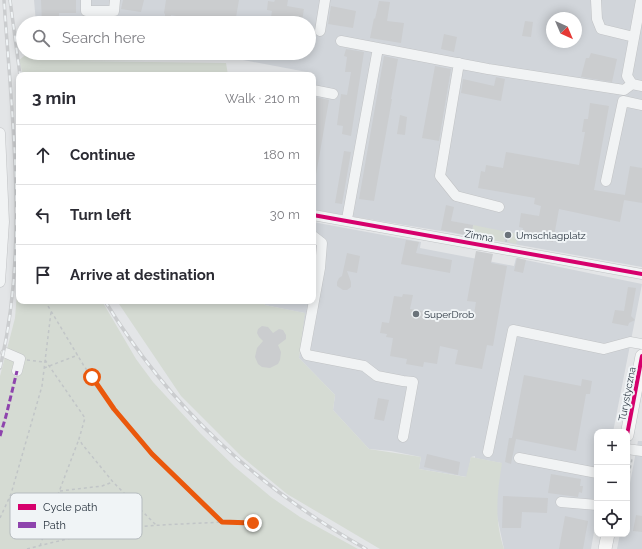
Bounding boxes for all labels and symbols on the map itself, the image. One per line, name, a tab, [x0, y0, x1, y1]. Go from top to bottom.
north arrow	[546, 12, 582, 48]
street label: Zimna	[464, 228, 494, 244]
marker: Umschlagplatz	[503, 230, 513, 240]
place label: Umschlagplatz	[516, 230, 586, 241]
marker: SuperDrob	[411, 309, 421, 319]
place label: SuperDrob	[424, 309, 474, 320]
street label: Turystyczna	[616, 366, 638, 422]
route start	[83, 368, 101, 386]
legend	[10, 493, 142, 539]
text: Cycle path	[43, 501, 97, 514]
route end	[244, 514, 262, 532]
text: Path	[43, 519, 66, 532]

